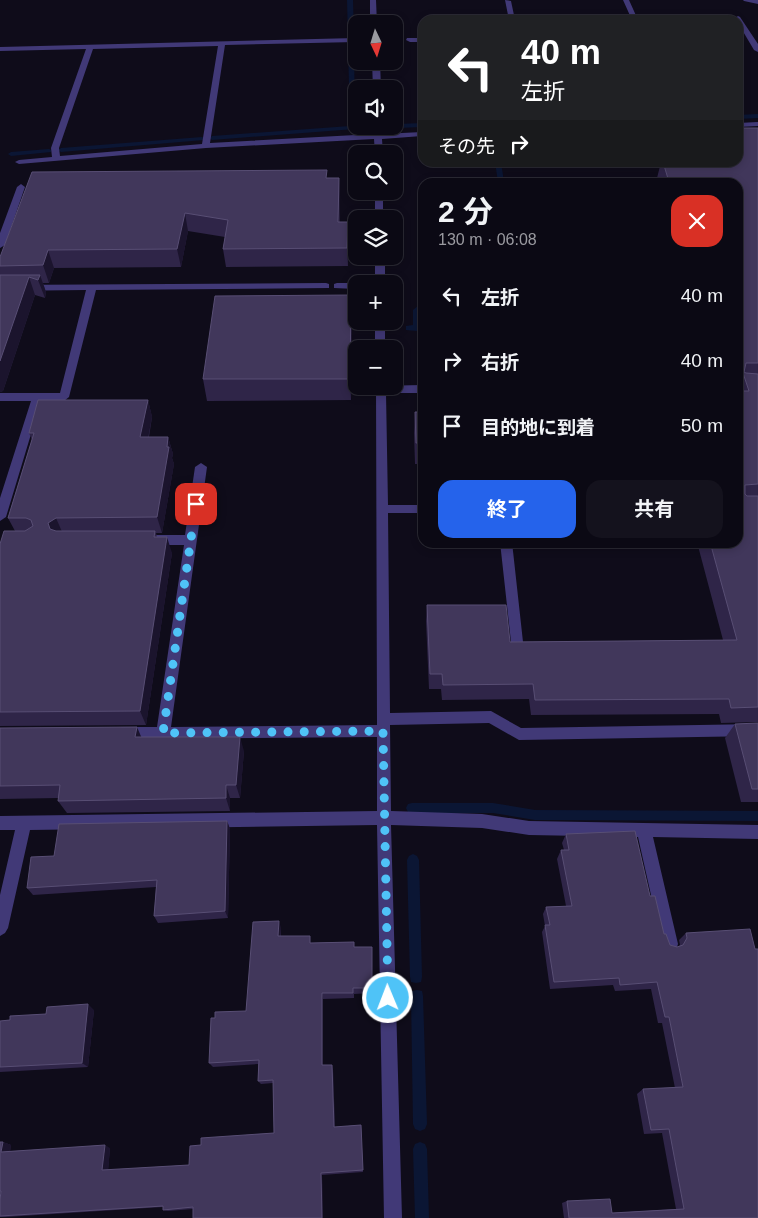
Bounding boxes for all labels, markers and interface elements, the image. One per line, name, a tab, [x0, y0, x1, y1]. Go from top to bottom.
north arrow	[348, 15, 402, 70]
map controls	[348, 15, 403, 395]
text: 40 m	[521, 32, 601, 71]
icon: left	[438, 35, 503, 100]
text: 左折	[521, 79, 565, 104]
button: sound	[348, 80, 403, 135]
icon: right	[505, 130, 533, 158]
text: その先	[438, 136, 495, 157]
button: search	[348, 145, 403, 200]
text: 2 分	[438, 195, 493, 228]
button: close	[671, 195, 723, 247]
button: layers	[348, 210, 403, 265]
text: 130 m · 06:08	[438, 231, 537, 248]
button: +	[348, 275, 403, 330]
icon: left	[438, 282, 466, 310]
text: 40 m	[681, 285, 723, 306]
text: 左折	[481, 287, 519, 308]
button: −	[348, 340, 403, 395]
icon: right	[438, 347, 466, 375]
text: 40 m	[681, 350, 723, 371]
text: 右折	[481, 352, 519, 373]
icon: arrive	[438, 412, 466, 440]
text: 50 m	[681, 415, 723, 436]
text: 目的地に到着	[481, 417, 595, 438]
button: 終了	[438, 480, 576, 538]
button: 共有	[586, 480, 723, 538]
pin	[175, 483, 217, 525]
icon: arrive	[182, 490, 210, 518]
position arrow	[361, 971, 413, 1023]

